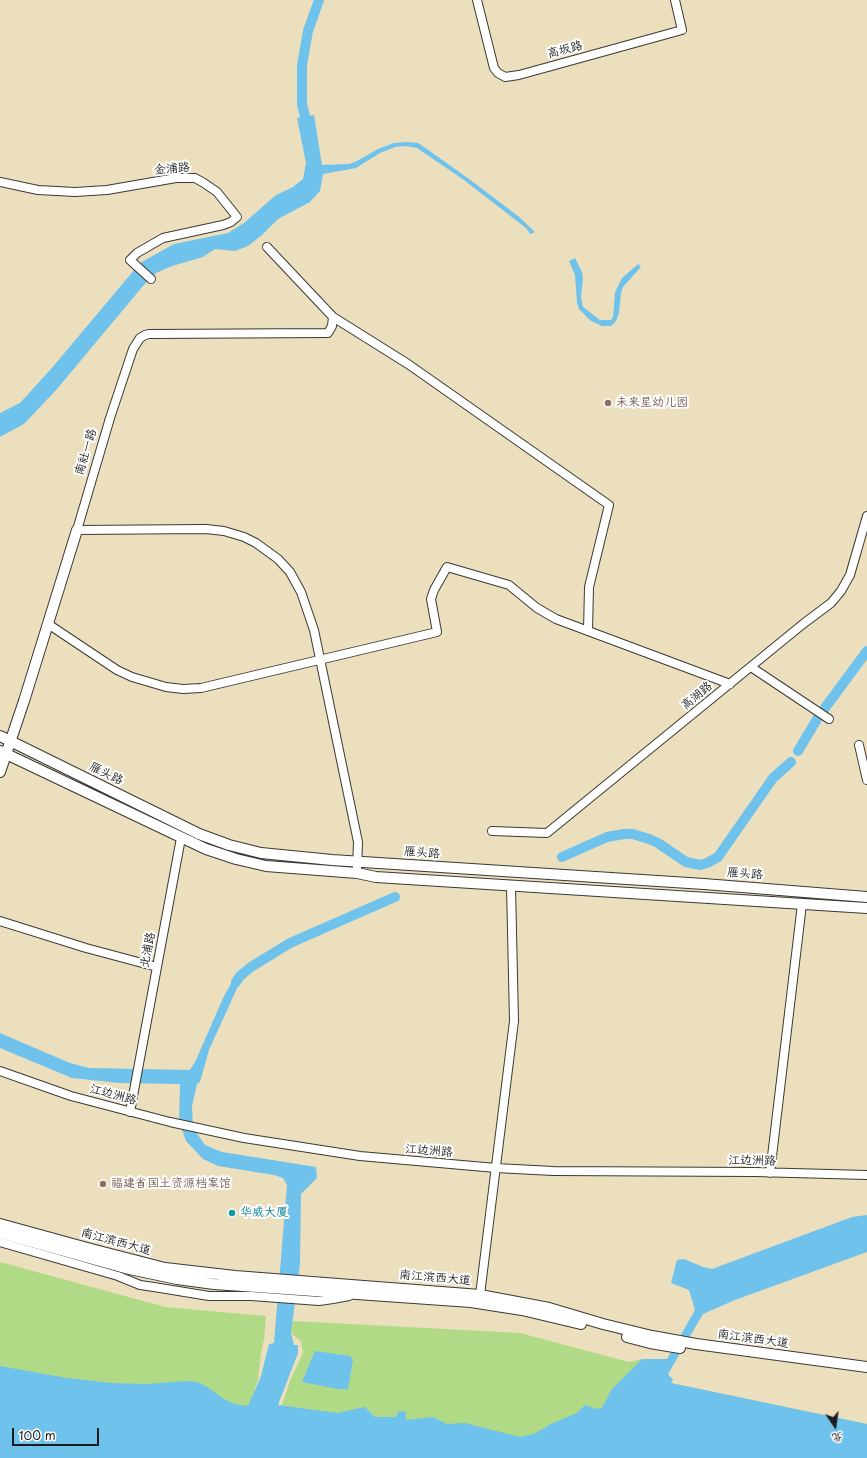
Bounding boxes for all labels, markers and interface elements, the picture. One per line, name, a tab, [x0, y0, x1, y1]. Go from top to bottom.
street label: 高坂路	[546, 38, 584, 62]
street label: 金浦路	[153, 160, 191, 178]
place label: 未来星幼儿园	[616, 396, 688, 410]
marker: 未来星幼儿园	[603, 398, 613, 408]
street label: 南社一路	[72, 427, 100, 477]
street label: 高湖路	[679, 679, 715, 713]
street label: 雁头路	[87, 760, 125, 788]
street label: 雁头路	[404, 845, 440, 861]
street label: 雁头路	[727, 866, 763, 882]
street label: 北浦路	[137, 931, 159, 969]
street label: 江边洲路	[88, 1082, 138, 1108]
street label: 江边洲路	[405, 1142, 453, 1160]
street label: 江边洲路	[728, 1153, 776, 1169]
place label: 福建省国土资源档案馆	[111, 1177, 231, 1191]
marker: 福建省国土资源档案馆	[98, 1179, 108, 1189]
place label: 华威大厦	[240, 1206, 288, 1220]
marker: 华威大厦	[227, 1208, 237, 1218]
street label: 南江滨西大道	[79, 1226, 153, 1258]
street label: 南江滨西大道	[399, 1268, 471, 1288]
street label: 南江滨西大道	[716, 1327, 790, 1351]
north arrow	[815, 1406, 855, 1446]
scale bar	[14, 1420, 101, 1446]
text: 100 m	[19, 1426, 56, 1444]
text: 北	[831, 1429, 845, 1448]

